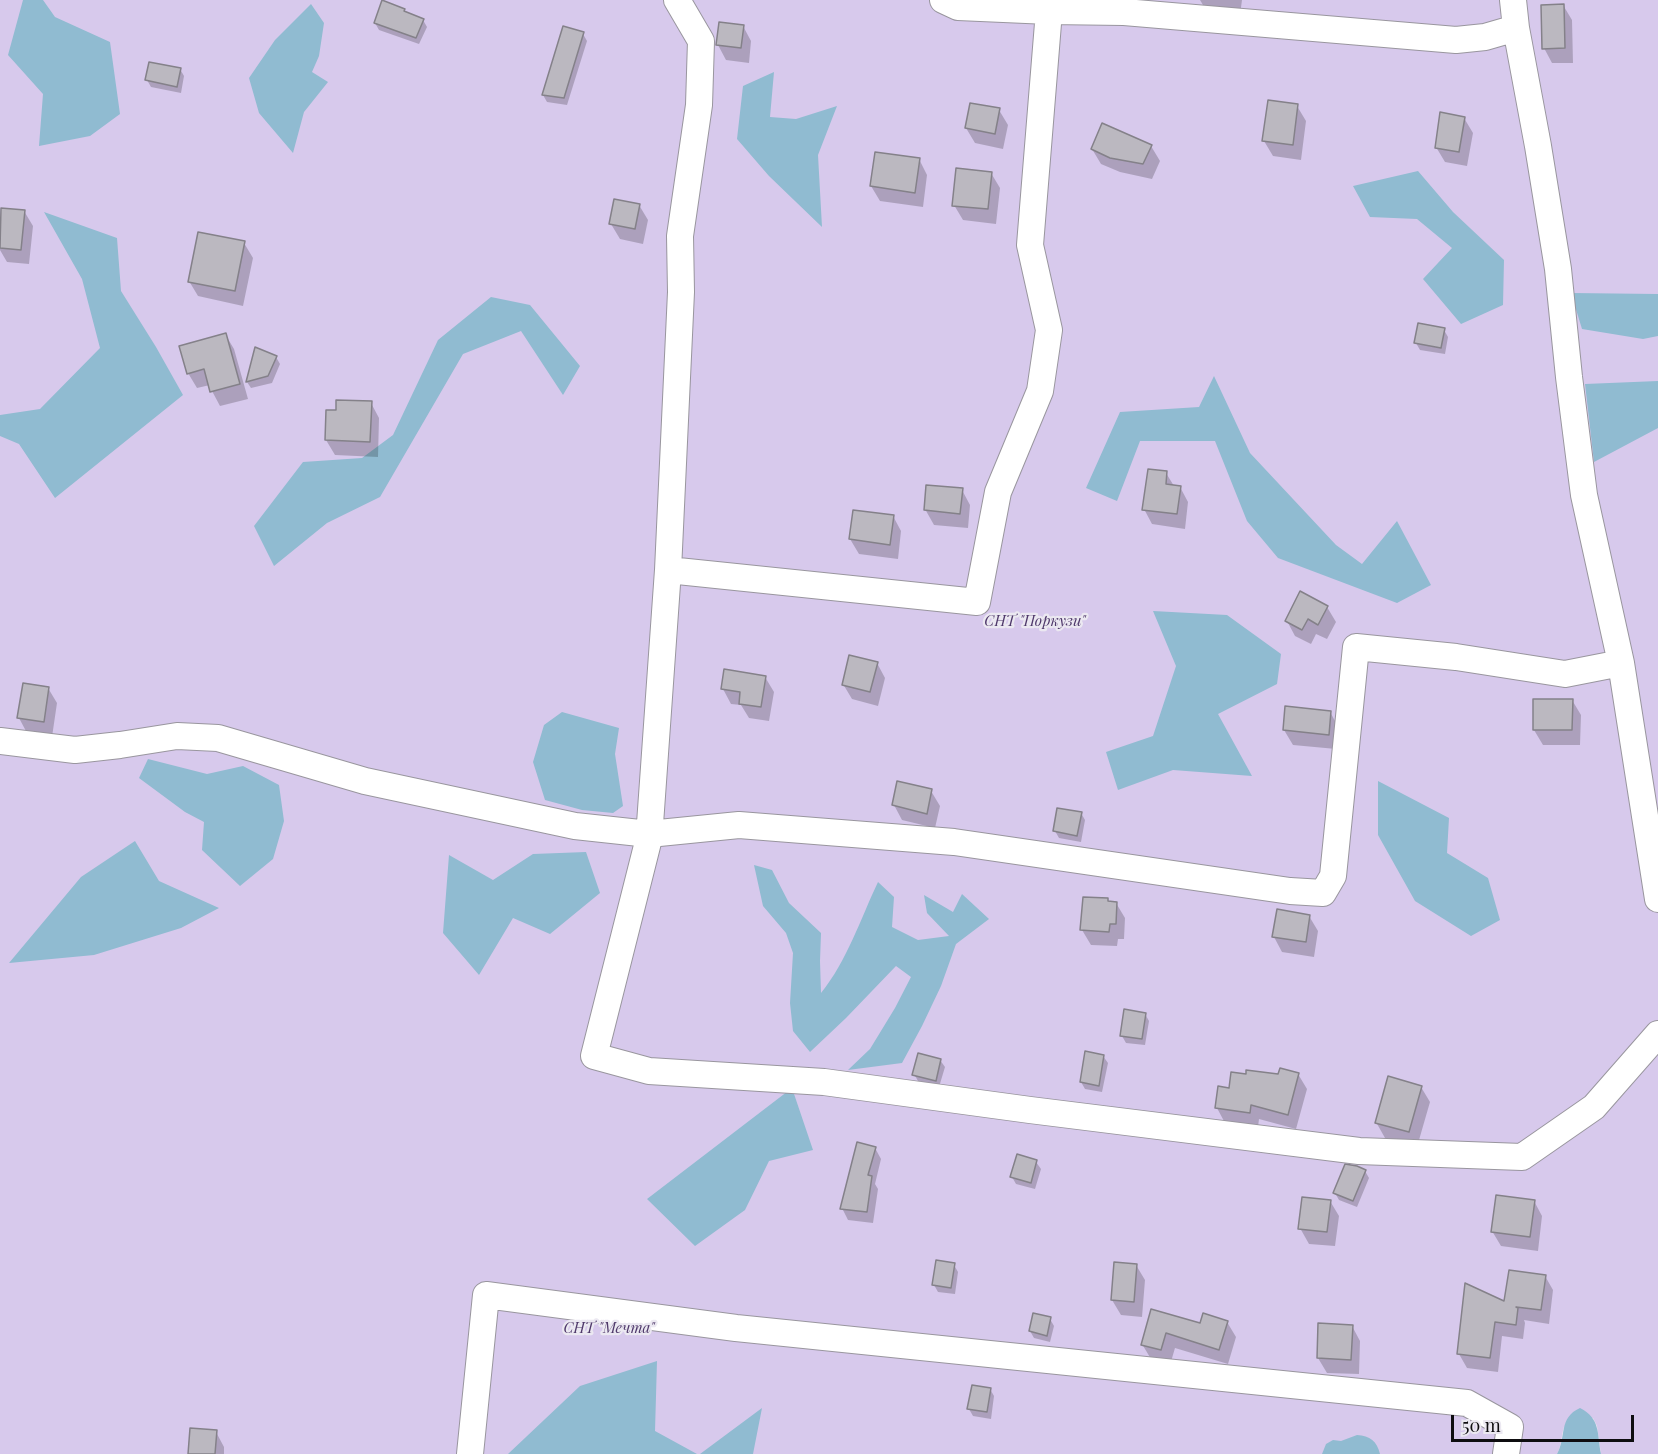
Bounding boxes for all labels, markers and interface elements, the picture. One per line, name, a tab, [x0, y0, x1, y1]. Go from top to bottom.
park label: СНТ "Поркузи"	[984, 612, 1086, 630]
park label: СНТ "Мечта"	[563, 1319, 655, 1337]
scale bar	[1454, 1403, 1637, 1441]
text: 50 m	[1462, 1413, 1501, 1437]

